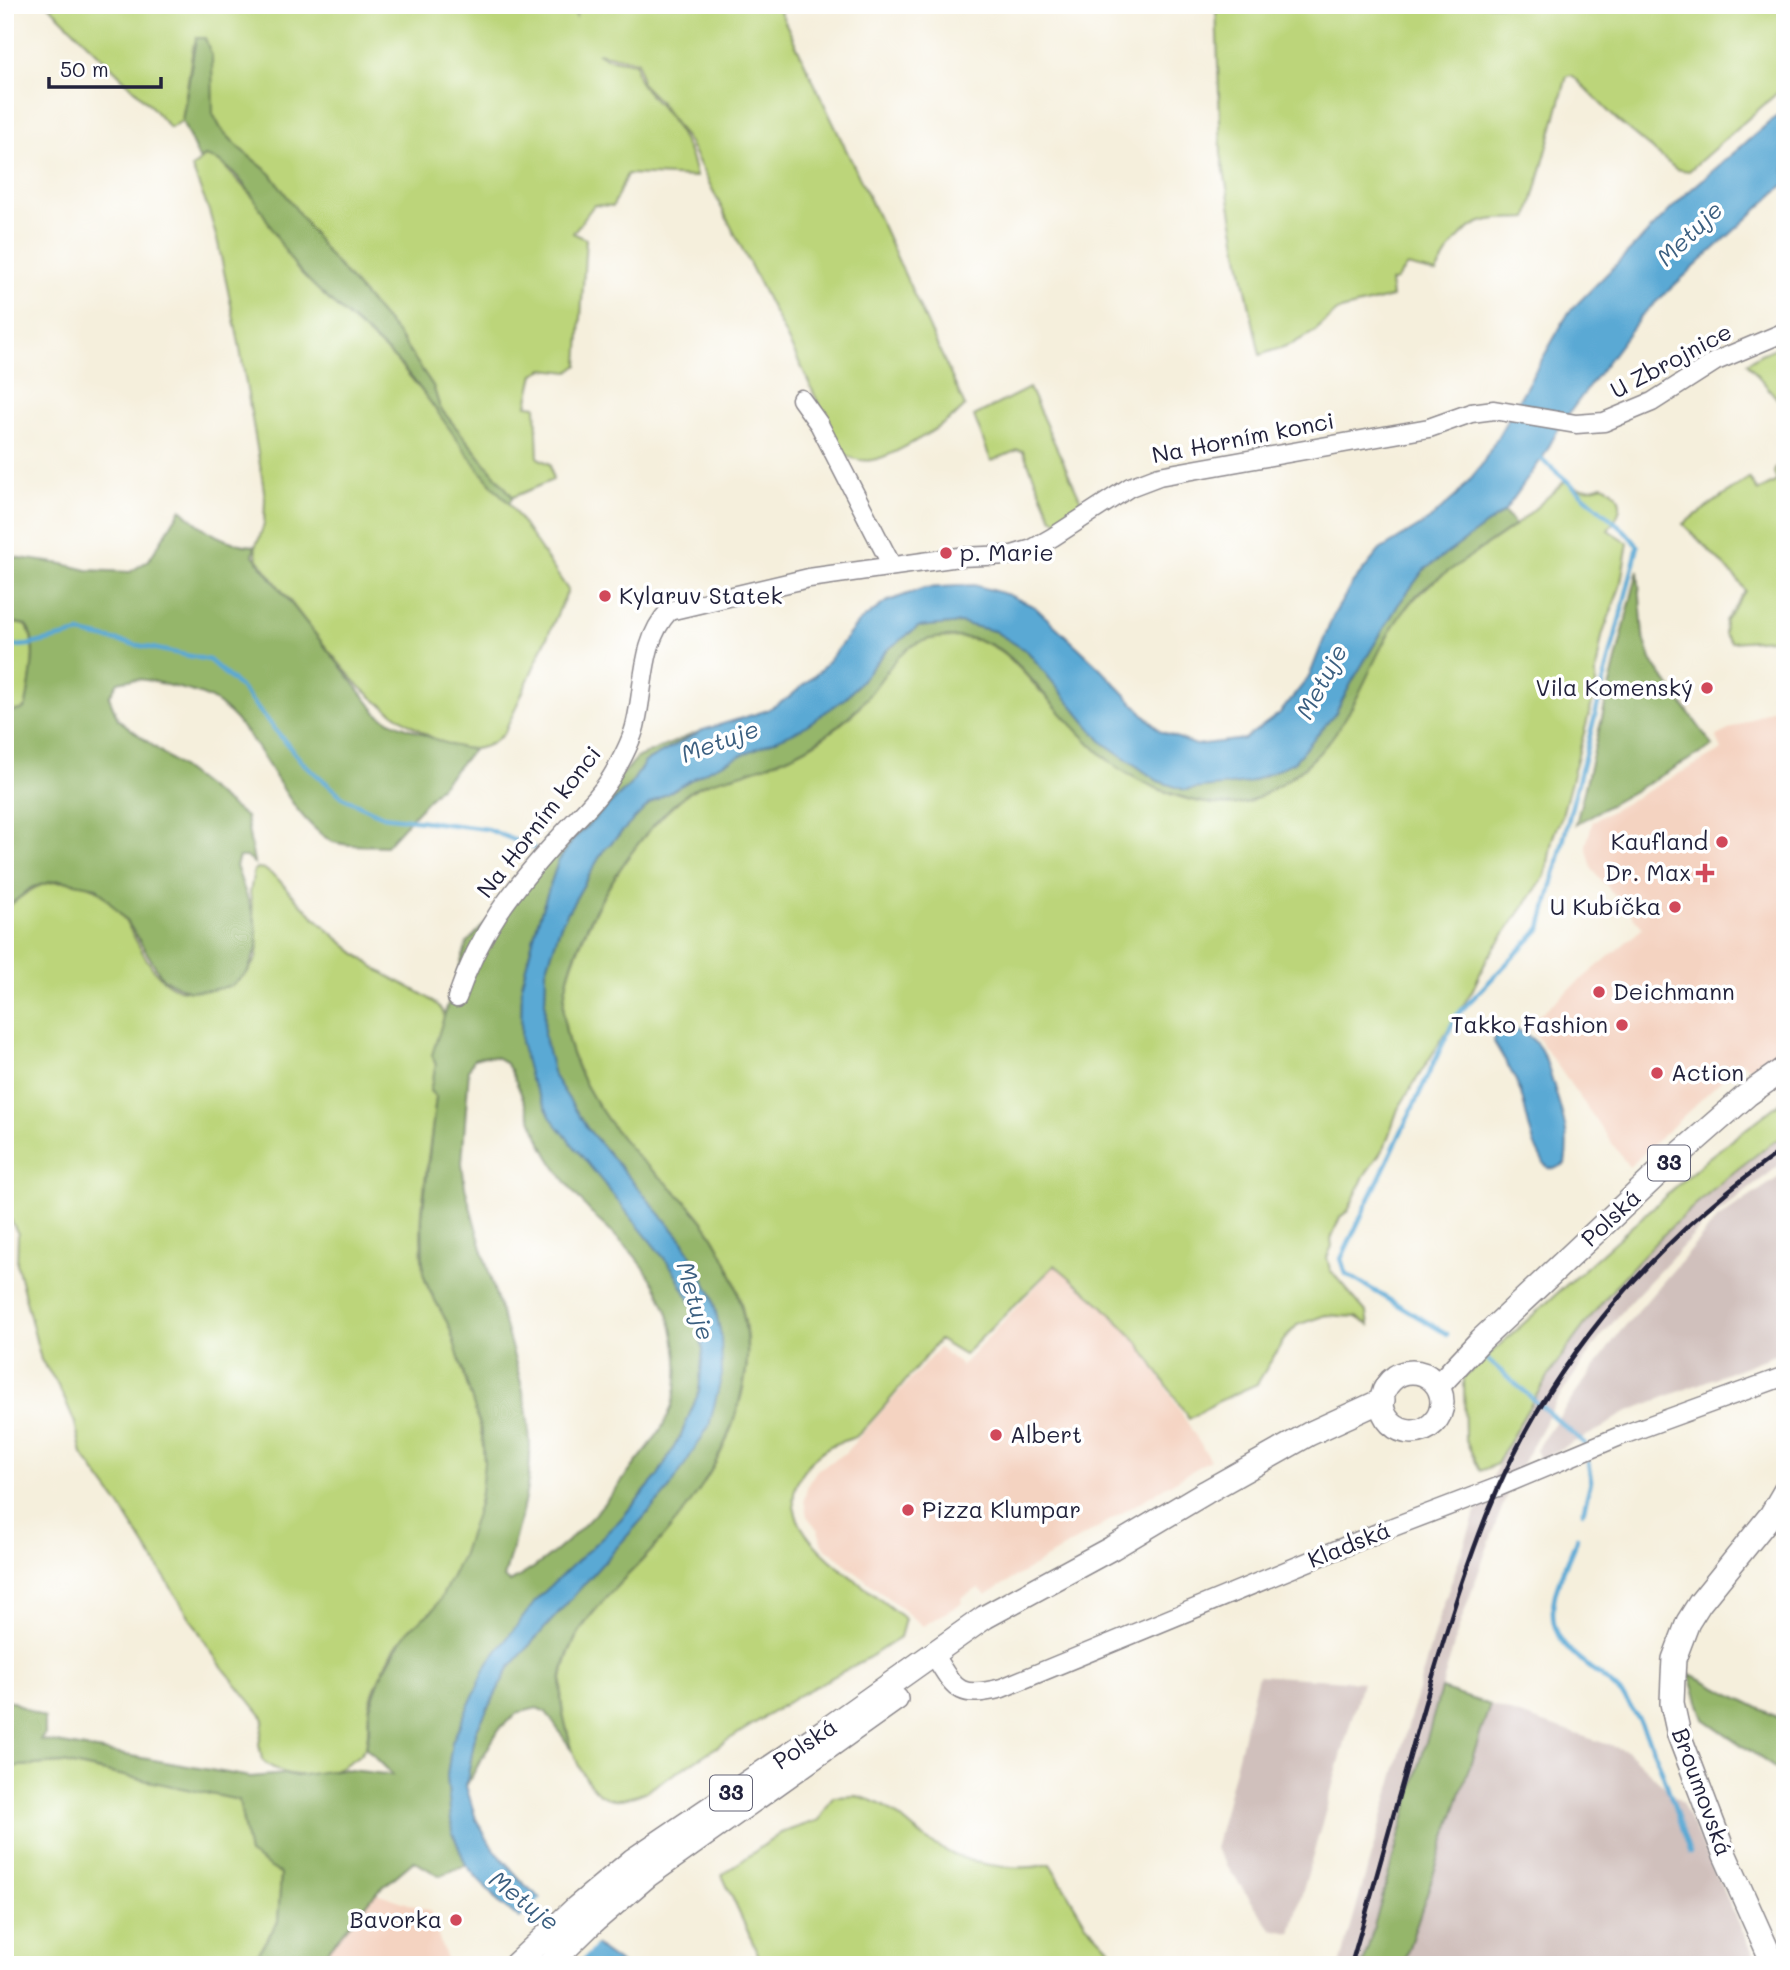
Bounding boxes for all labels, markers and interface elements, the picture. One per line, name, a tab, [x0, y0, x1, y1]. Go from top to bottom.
scale bar	[49, 46, 161, 90]
text: 50 m	[60, 55, 109, 82]
water label: Metuje	[1649, 194, 1729, 272]
street label: U Zbrojnice	[1605, 316, 1736, 405]
street label: Na Horním konci	[1149, 405, 1337, 469]
place label: p. Marie	[960, 537, 1054, 567]
marker: p. Marie	[938, 545, 954, 561]
place label: Kylaruv Statek	[619, 580, 783, 610]
marker: Kylaruv Statek	[597, 588, 613, 604]
water label: Metuje	[1288, 638, 1353, 724]
place label: Vila Komenský	[1535, 672, 1693, 702]
marker: Vila Komenský	[1699, 680, 1715, 696]
water label: Metuje	[676, 712, 763, 769]
street label: Na Horním konci	[469, 739, 607, 904]
place label: Kaufland	[1611, 826, 1708, 856]
marker: Kaufland	[1714, 834, 1730, 850]
place label: Dr. Max	[1605, 857, 1691, 887]
marker: Dr. Max	[1697, 865, 1713, 881]
place label: U Kubíčka	[1550, 891, 1661, 921]
marker: U Kubíčka	[1667, 899, 1683, 915]
place label: Deichmann	[1613, 976, 1735, 1006]
marker: Deichmann	[1591, 984, 1607, 1000]
place label: Takko Fashion	[1451, 1009, 1608, 1039]
marker: Takko Fashion	[1614, 1017, 1630, 1033]
place label: Action	[1671, 1057, 1744, 1087]
marker: Action	[1649, 1065, 1665, 1081]
road number: 33	[1648, 1146, 1690, 1180]
street label: Polská	[1574, 1182, 1647, 1253]
water label: Metuje	[670, 1258, 722, 1344]
place label: Albert	[1010, 1419, 1082, 1449]
marker: Albert	[988, 1427, 1004, 1443]
place label: Pizza Klumpar	[922, 1494, 1081, 1524]
marker: Pizza Klumpar	[900, 1502, 916, 1518]
street label: Kladská	[1303, 1514, 1394, 1574]
street label: Polská	[767, 1711, 842, 1776]
street label: Broumovská	[1666, 1724, 1740, 1860]
road number: 33	[710, 1776, 752, 1811]
water label: Metuje	[484, 1863, 566, 1937]
place label: Bavorka	[349, 1904, 442, 1934]
marker: Bavorka	[448, 1912, 464, 1928]

